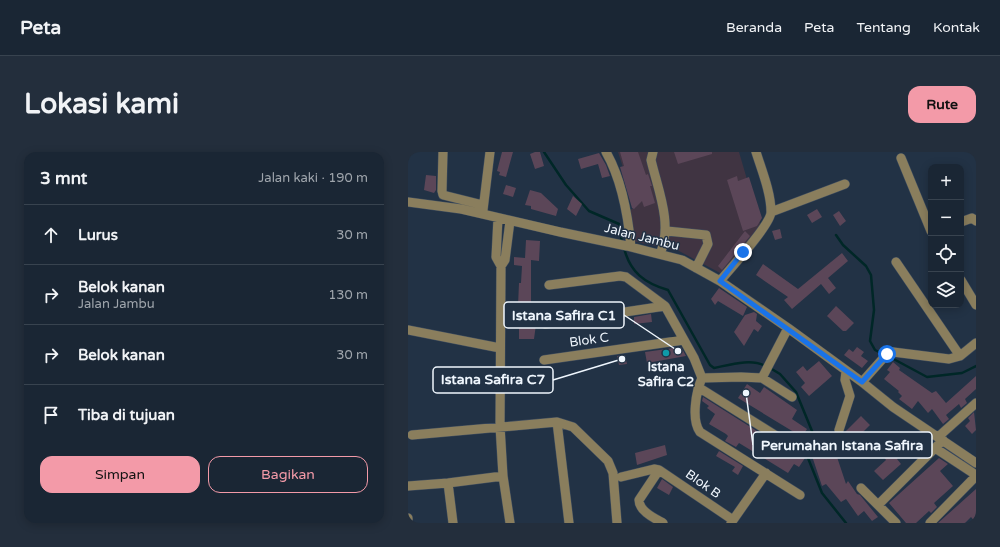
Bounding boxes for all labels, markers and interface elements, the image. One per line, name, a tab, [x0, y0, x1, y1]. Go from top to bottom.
text: Peta	[20, 17, 61, 39]
text: Beranda	[726, 19, 782, 36]
text: Peta	[804, 19, 834, 36]
text: Tentang	[856, 19, 911, 36]
text: Kontak	[933, 19, 980, 36]
button: Rute	[908, 86, 976, 123]
text: Lokasi kami	[24, 87, 179, 121]
map controls	[928, 164, 964, 308]
button: +	[928, 164, 964, 200]
text: 3 mnt	[40, 168, 87, 189]
text: Jalan kaki · 190 m	[258, 170, 368, 186]
button: −	[928, 200, 964, 236]
street label: Jalan Jambu	[603, 220, 681, 254]
icon: ahead	[40, 224, 62, 246]
text: Lurus	[78, 226, 118, 244]
text: 30 m	[336, 227, 368, 243]
button: locate	[928, 236, 964, 272]
route end	[734, 243, 752, 261]
button: layers	[928, 272, 964, 308]
text: Belok kanan	[78, 278, 165, 296]
icon: right	[40, 284, 62, 306]
text: 130 m	[328, 287, 368, 303]
text: Jalan Jambu	[78, 296, 155, 312]
callout: Istana Safira C1	[504, 302, 624, 328]
text: Istana Safira C1	[512, 307, 616, 324]
street label: Blok C	[568, 329, 610, 351]
icon: right	[40, 344, 62, 366]
route start	[878, 345, 896, 363]
text: Belok kanan	[78, 346, 165, 364]
text: 30 m	[336, 347, 368, 363]
marker: Istana Safira C2	[661, 348, 671, 358]
place label: Istana Safira C2	[638, 359, 694, 390]
callout: Istana Safira C7	[433, 367, 553, 393]
text: Istana Safira C7	[441, 371, 545, 388]
icon: arrive	[40, 404, 62, 426]
text: Tiba di tujuan	[78, 406, 175, 424]
callout: Perumahan Istana Safira	[753, 432, 932, 458]
text: Perumahan Istana Safira	[761, 437, 923, 454]
button: Simpan	[40, 456, 200, 493]
button: Bagikan	[208, 456, 368, 493]
street label: Blok B	[682, 466, 724, 502]

